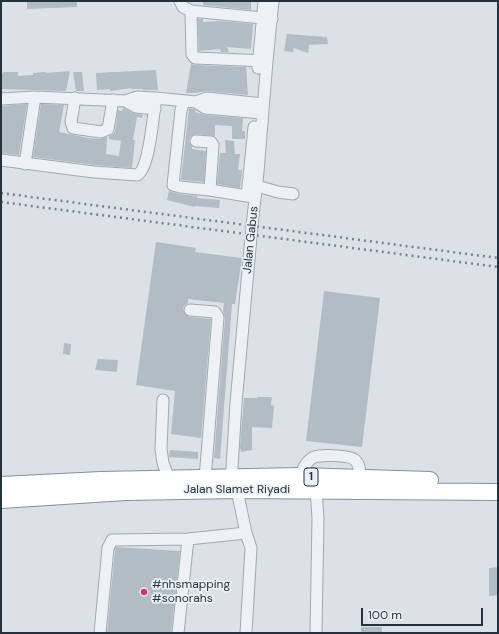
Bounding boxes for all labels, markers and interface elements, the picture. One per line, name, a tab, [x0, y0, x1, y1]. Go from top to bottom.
street label: Jalan Gabus	[240, 206, 262, 274]
road number: 1	[304, 468, 318, 486]
street label: Jalan Slamet Riyadi	[184, 483, 290, 497]
place label: #nhsmapping #sonorahs	[152, 578, 230, 606]
marker: #nhsmapping #sonorahs	[139, 587, 149, 597]
scale bar	[363, 600, 485, 626]
text: 100 m	[368, 607, 402, 623]

